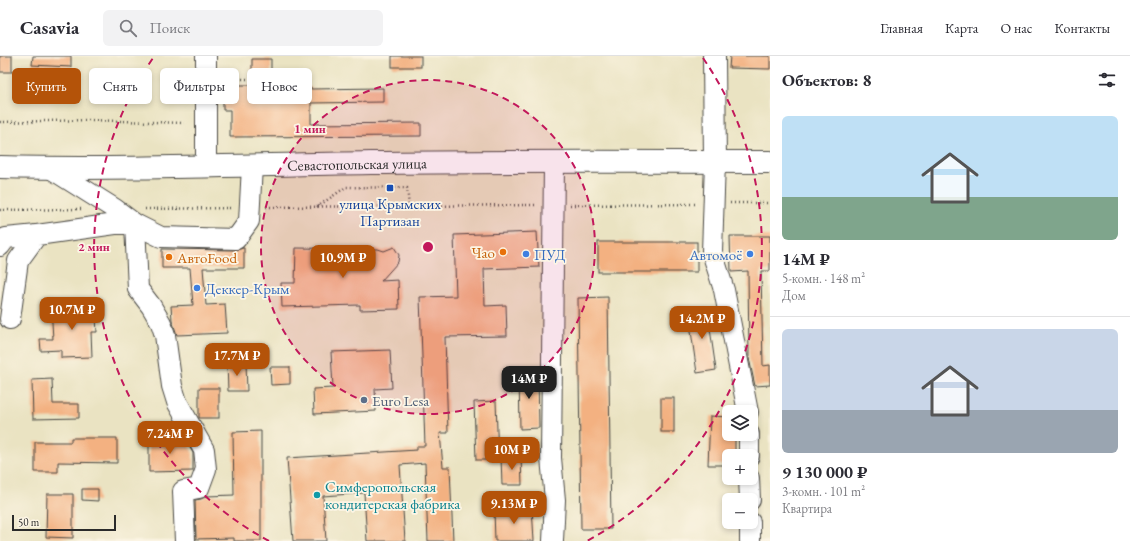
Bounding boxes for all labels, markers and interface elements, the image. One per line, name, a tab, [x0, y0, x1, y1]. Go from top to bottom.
search box	[103, 10, 383, 46]
text: Casavia	[20, 15, 79, 40]
icon: search	[117, 17, 139, 39]
text: Поиск	[149, 18, 190, 37]
text: Главная	[880, 19, 923, 37]
text: Карта	[945, 19, 978, 37]
text: О нас	[1000, 19, 1032, 37]
text: Контакты	[1054, 19, 1110, 37]
chip: Купить	[12, 68, 81, 104]
chip: Снять	[89, 68, 152, 104]
chip: Фильтры	[160, 68, 239, 104]
chip: Новое	[247, 68, 312, 104]
text: Объектов: 8	[782, 69, 872, 91]
icon: filters	[1096, 69, 1118, 91]
text: 1 мин	[294, 121, 326, 137]
icon: home	[914, 142, 986, 214]
street label: Севастопольская улица	[287, 153, 427, 174]
marker: улица Крымских Партизан	[385, 183, 395, 193]
place label: улица Крымских Партизан	[339, 194, 441, 230]
text: 2 мин	[78, 239, 110, 255]
centre of rings	[421, 240, 435, 254]
place label: Чао	[471, 243, 495, 262]
pin: 10.9M ₽	[306, 245, 380, 279]
place label: ПУД	[534, 245, 566, 264]
place label: Автомоё	[688, 245, 742, 264]
marker: Чао	[498, 247, 508, 257]
place label: АвтоFood	[176, 248, 237, 267]
text: 14M ₽	[782, 248, 830, 270]
text: 10.9M ₽	[320, 249, 366, 266]
marker: ПУД	[521, 249, 531, 259]
marker: Автомоё	[745, 249, 755, 259]
marker: АвтоFood	[164, 252, 174, 262]
text: 5-комн. · 148 m²	[782, 270, 865, 287]
place label: Деккер-Крым	[205, 279, 290, 298]
marker: Деккер-Крым	[192, 283, 202, 293]
text: Дом	[782, 287, 806, 304]
pin: 10.7M ₽	[35, 297, 109, 331]
text: 10.7M ₽	[49, 301, 95, 318]
pin: 14.2M ₽	[665, 306, 739, 340]
text: 14.2M ₽	[679, 310, 725, 327]
pin: 17.7M ₽	[200, 343, 274, 377]
text: 17.7M ₽	[214, 347, 260, 364]
icon: home	[914, 355, 986, 427]
pin: 14M ₽	[501, 366, 557, 400]
text: 14M ₽	[511, 370, 547, 387]
place label: Euro Lesa	[372, 391, 429, 410]
marker: Euro Lesa	[359, 395, 369, 405]
map controls	[722, 405, 758, 529]
button: layers	[722, 405, 758, 441]
pin: 7.24M ₽	[133, 421, 207, 455]
text: 7.24M ₽	[147, 425, 193, 442]
pin: 10M ₽	[484, 437, 540, 471]
text: 10M ₽	[494, 441, 530, 458]
button: +	[722, 449, 758, 485]
text: 9 130 000 ₽	[782, 461, 868, 483]
place label: Симферопольская кондитерская фабрика	[325, 477, 460, 513]
text: 3-комн. · 101 m²	[782, 483, 865, 500]
marker: Симферопольская кондитерская фабрика	[312, 490, 322, 500]
pin: 9.13M ₽	[477, 491, 551, 525]
button: −	[722, 493, 758, 529]
text: 9.13M ₽	[491, 495, 537, 512]
text: Квартира	[782, 500, 832, 517]
scale bar	[12, 513, 116, 532]
text: 50 m	[18, 515, 39, 529]

